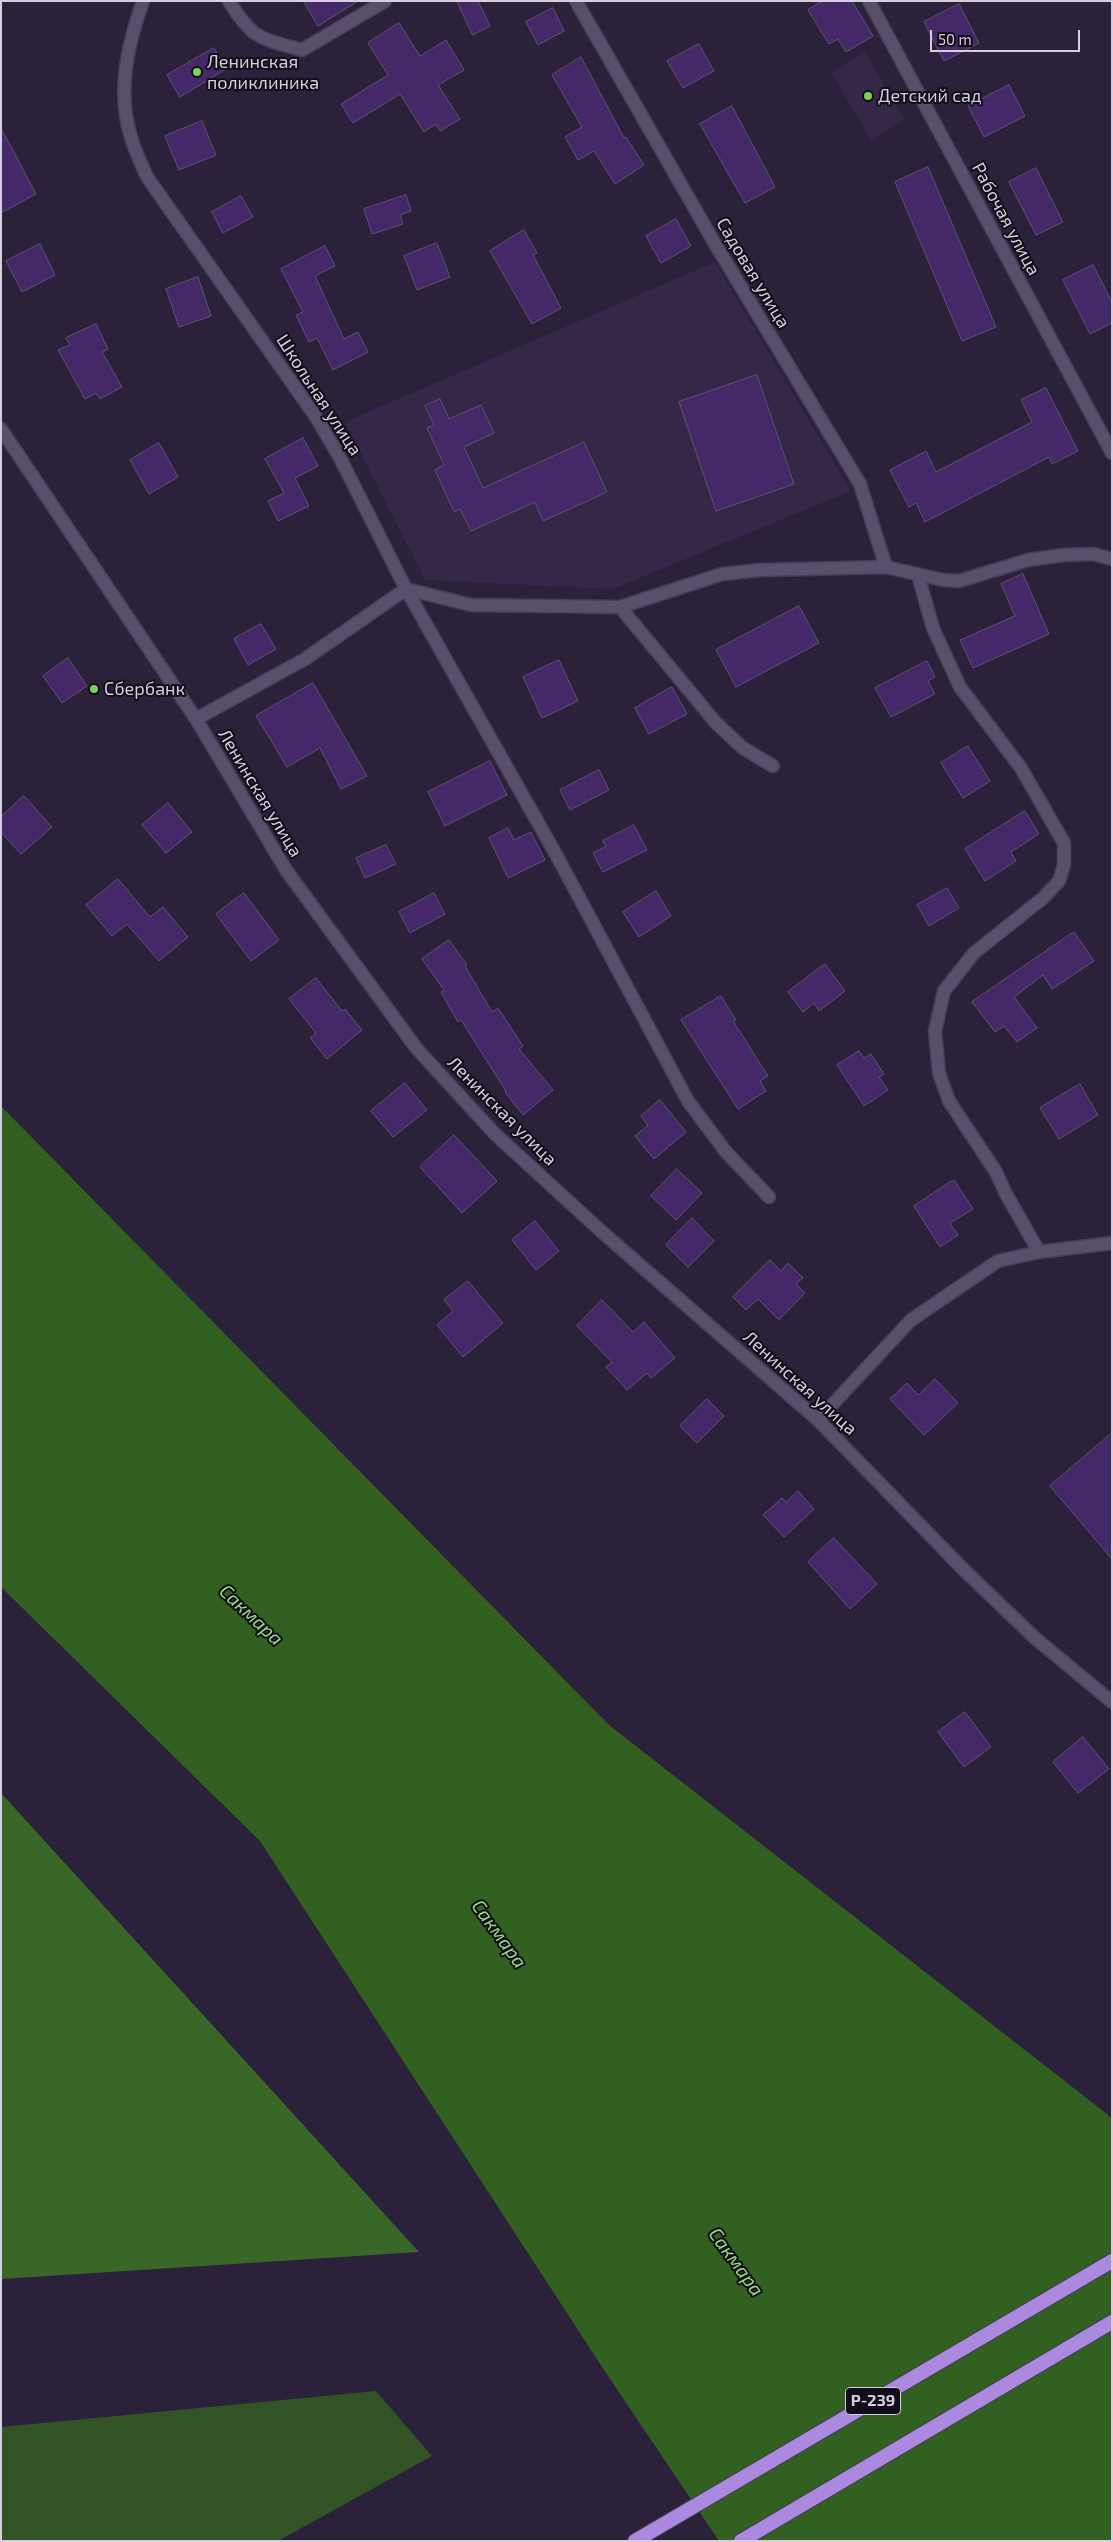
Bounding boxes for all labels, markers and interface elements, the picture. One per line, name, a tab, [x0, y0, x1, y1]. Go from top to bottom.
scale bar	[933, 20, 1083, 52]
text: 50 m	[938, 30, 972, 48]
place label: Ленинская поликлиника	[207, 51, 319, 94]
marker: Ленинская поликлиника	[191, 66, 203, 78]
place label: Детский сад	[878, 85, 982, 107]
marker: Детский сад	[862, 90, 874, 102]
street label: Рабочая улица	[967, 159, 1045, 279]
street label: Садовая улица	[712, 214, 794, 332]
street label: Школьная улица	[272, 330, 366, 460]
place label: Сбербанк	[104, 678, 185, 700]
marker: Сбербанк	[88, 683, 100, 695]
street label: Ленинская улица	[213, 725, 307, 861]
street label: Ленинская улица	[443, 1052, 561, 1170]
street label: Ленинская улица	[739, 1326, 861, 1440]
water label: Сакмара	[214, 1580, 288, 1650]
water label: Сакмара	[467, 1895, 531, 1973]
water label: Сакмара	[704, 2223, 768, 2301]
road number: Р-239	[846, 2388, 900, 2414]

